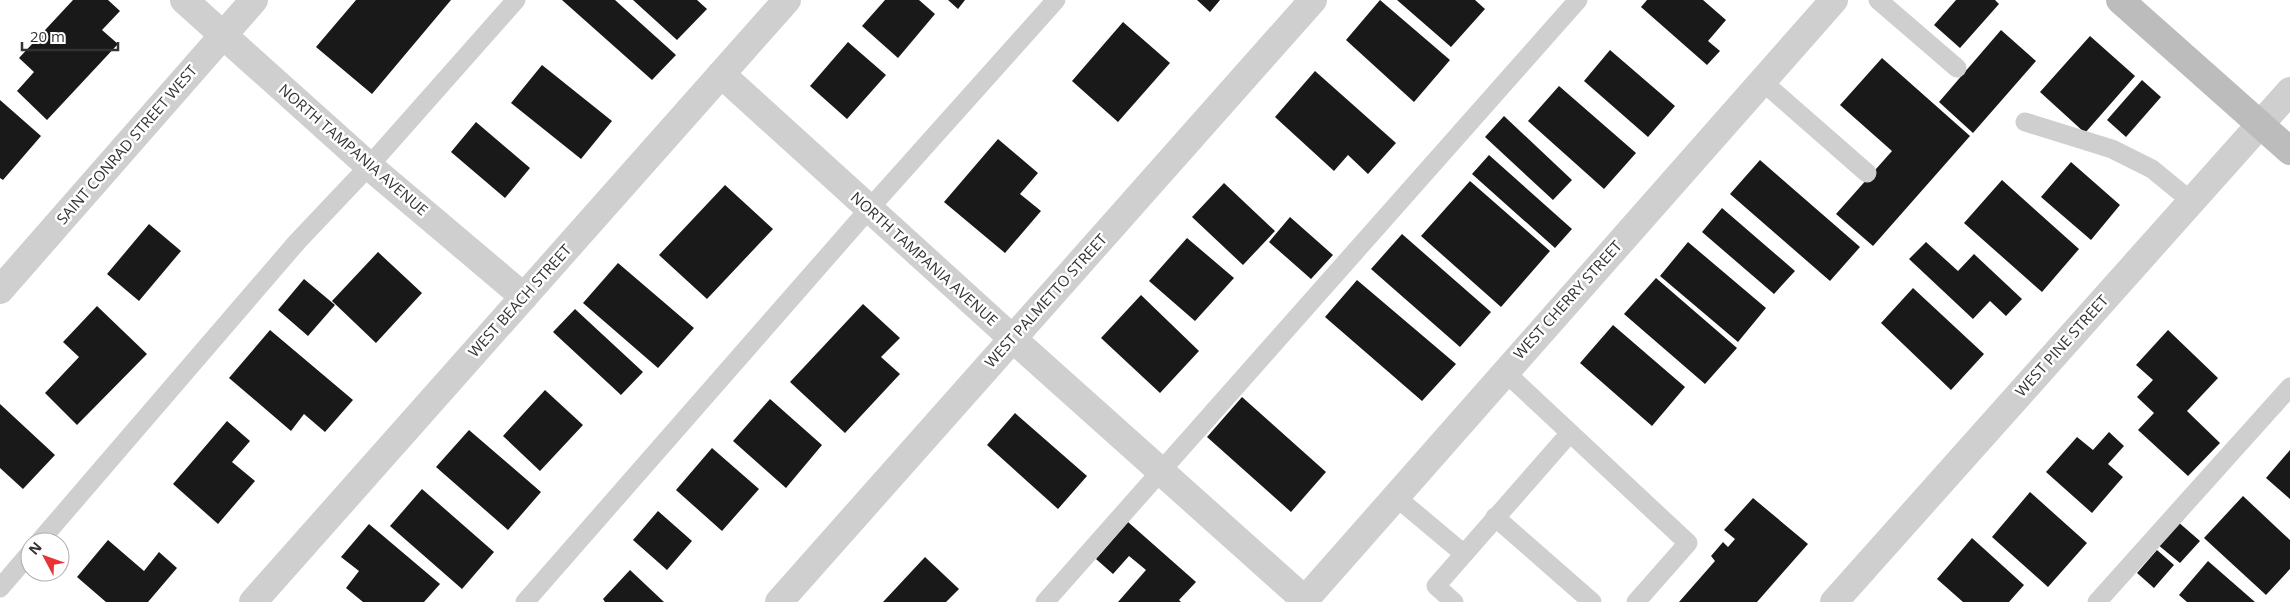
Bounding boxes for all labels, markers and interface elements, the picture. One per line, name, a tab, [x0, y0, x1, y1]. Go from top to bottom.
scale bar	[22, 20, 119, 52]
text: 20 m	[30, 26, 65, 46]
street label: SAINT CONRAD STREET WEST	[52, 60, 201, 228]
street label: NORTH TAMPANIA AVENUE	[275, 79, 432, 220]
street label: NORTH TAMPANIA AVENUE	[847, 187, 1002, 330]
street label: WEST PALMETTO STREET	[980, 229, 1111, 371]
street label: WEST CHERRY STREET	[1509, 235, 1626, 363]
street label: WEST BEACH STREET	[463, 239, 576, 361]
street label: WEST PINE STREET	[2010, 290, 2113, 400]
north arrow	[20, 532, 70, 582]
text: N	[24, 538, 46, 559]

